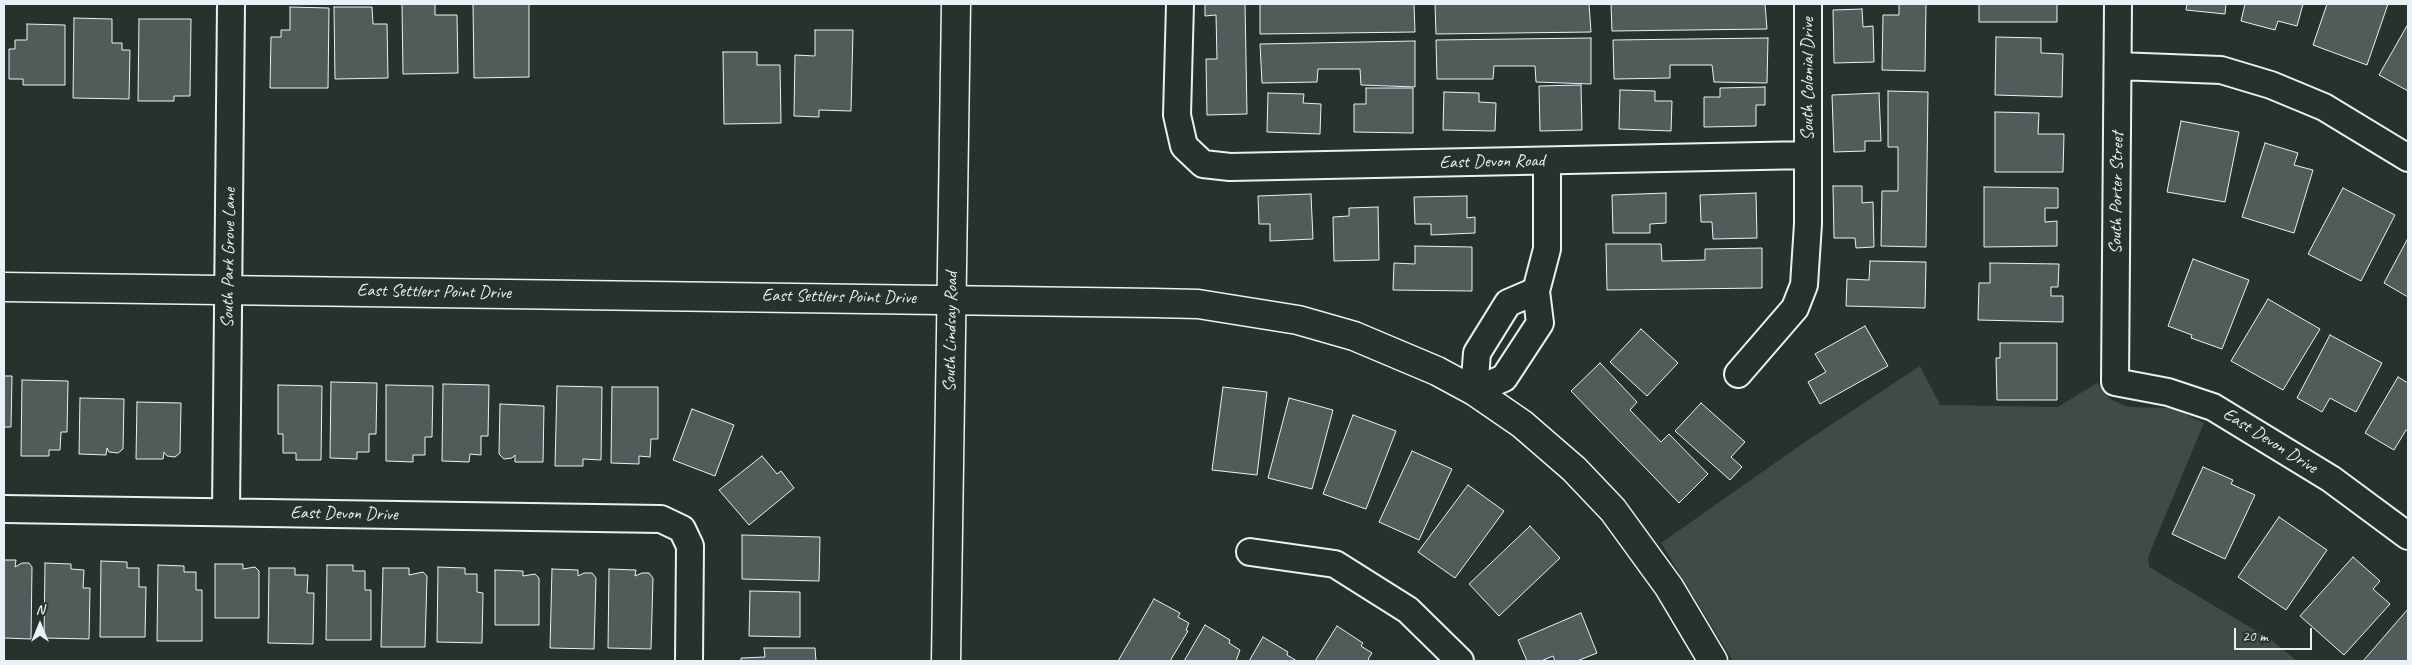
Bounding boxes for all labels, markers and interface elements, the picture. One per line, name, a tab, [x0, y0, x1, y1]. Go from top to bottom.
street label: South Colonial Drive	[1797, 17, 1819, 141]
street label: South Porter Street	[2105, 132, 2129, 254]
street label: East Devon Road	[1439, 150, 1545, 174]
street label: South Park Grove Lane	[217, 188, 241, 328]
street label: South Lindsay Road	[939, 272, 963, 392]
street label: East Settlers Point Drive	[357, 280, 511, 304]
street label: East Settlers Point Drive	[762, 285, 916, 309]
street label: East Devon Drive	[2219, 403, 2321, 479]
street label: East Devon Drive	[290, 502, 398, 526]
north arrow	[15, 600, 65, 650]
text: N	[36, 601, 44, 618]
scale bar	[2237, 618, 2314, 650]
text: 20 m	[2242, 627, 2268, 646]

